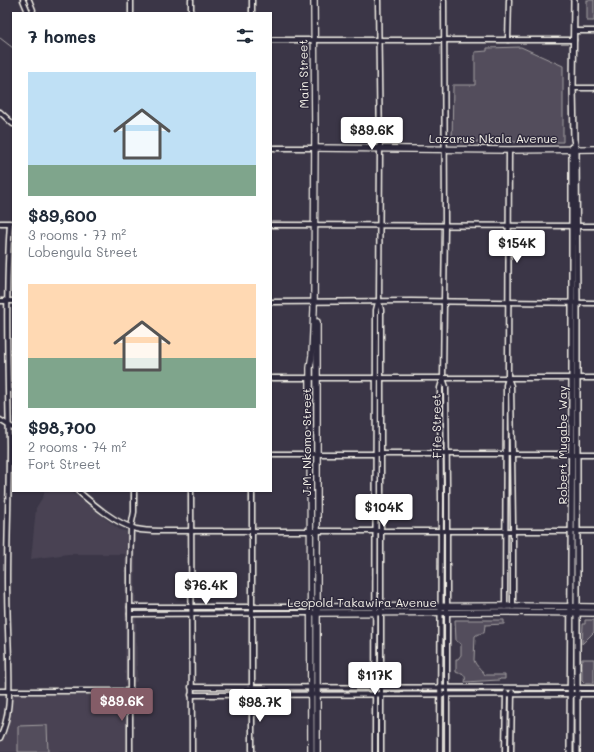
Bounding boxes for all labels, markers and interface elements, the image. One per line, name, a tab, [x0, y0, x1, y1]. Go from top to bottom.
text: 7 homes	[28, 25, 96, 47]
icon: filters	[234, 25, 256, 47]
street label: Main Street	[294, 39, 312, 109]
icon: home	[106, 98, 178, 170]
pin: $89.6K	[339, 117, 405, 151]
text: $89.6K	[350, 121, 394, 138]
street label: Lazarus Nkala Avenue	[429, 130, 557, 146]
text: $89,600	[28, 204, 97, 226]
text: 3 rooms · 77 m²	[28, 226, 126, 243]
pin: $154K	[489, 230, 545, 264]
text: $154K	[498, 234, 536, 251]
text: Lobengula Street	[28, 243, 138, 260]
icon: home	[106, 310, 178, 382]
street label: Robert Mugabe Way	[554, 386, 570, 504]
street label: J.M. Nkomo Street	[298, 388, 314, 496]
street label: Fife Street	[427, 394, 445, 458]
text: $98,700	[28, 416, 96, 438]
text: 2 rooms · 74 m²	[28, 438, 126, 455]
text: Fort Street	[28, 455, 101, 472]
pin: $104K	[356, 494, 412, 528]
text: $104K	[365, 498, 403, 515]
pin: $76.4K	[173, 572, 239, 606]
text: $76.4K	[184, 576, 228, 593]
street label: Leopold Takawira Avenue	[287, 594, 437, 610]
pin: $117K	[347, 662, 403, 696]
text: $117K	[357, 666, 393, 683]
pin: $89.6K	[89, 688, 155, 722]
pin: $98.7K	[227, 689, 293, 723]
text: $89.6K	[100, 692, 144, 709]
text: $98.7K	[238, 693, 282, 710]

